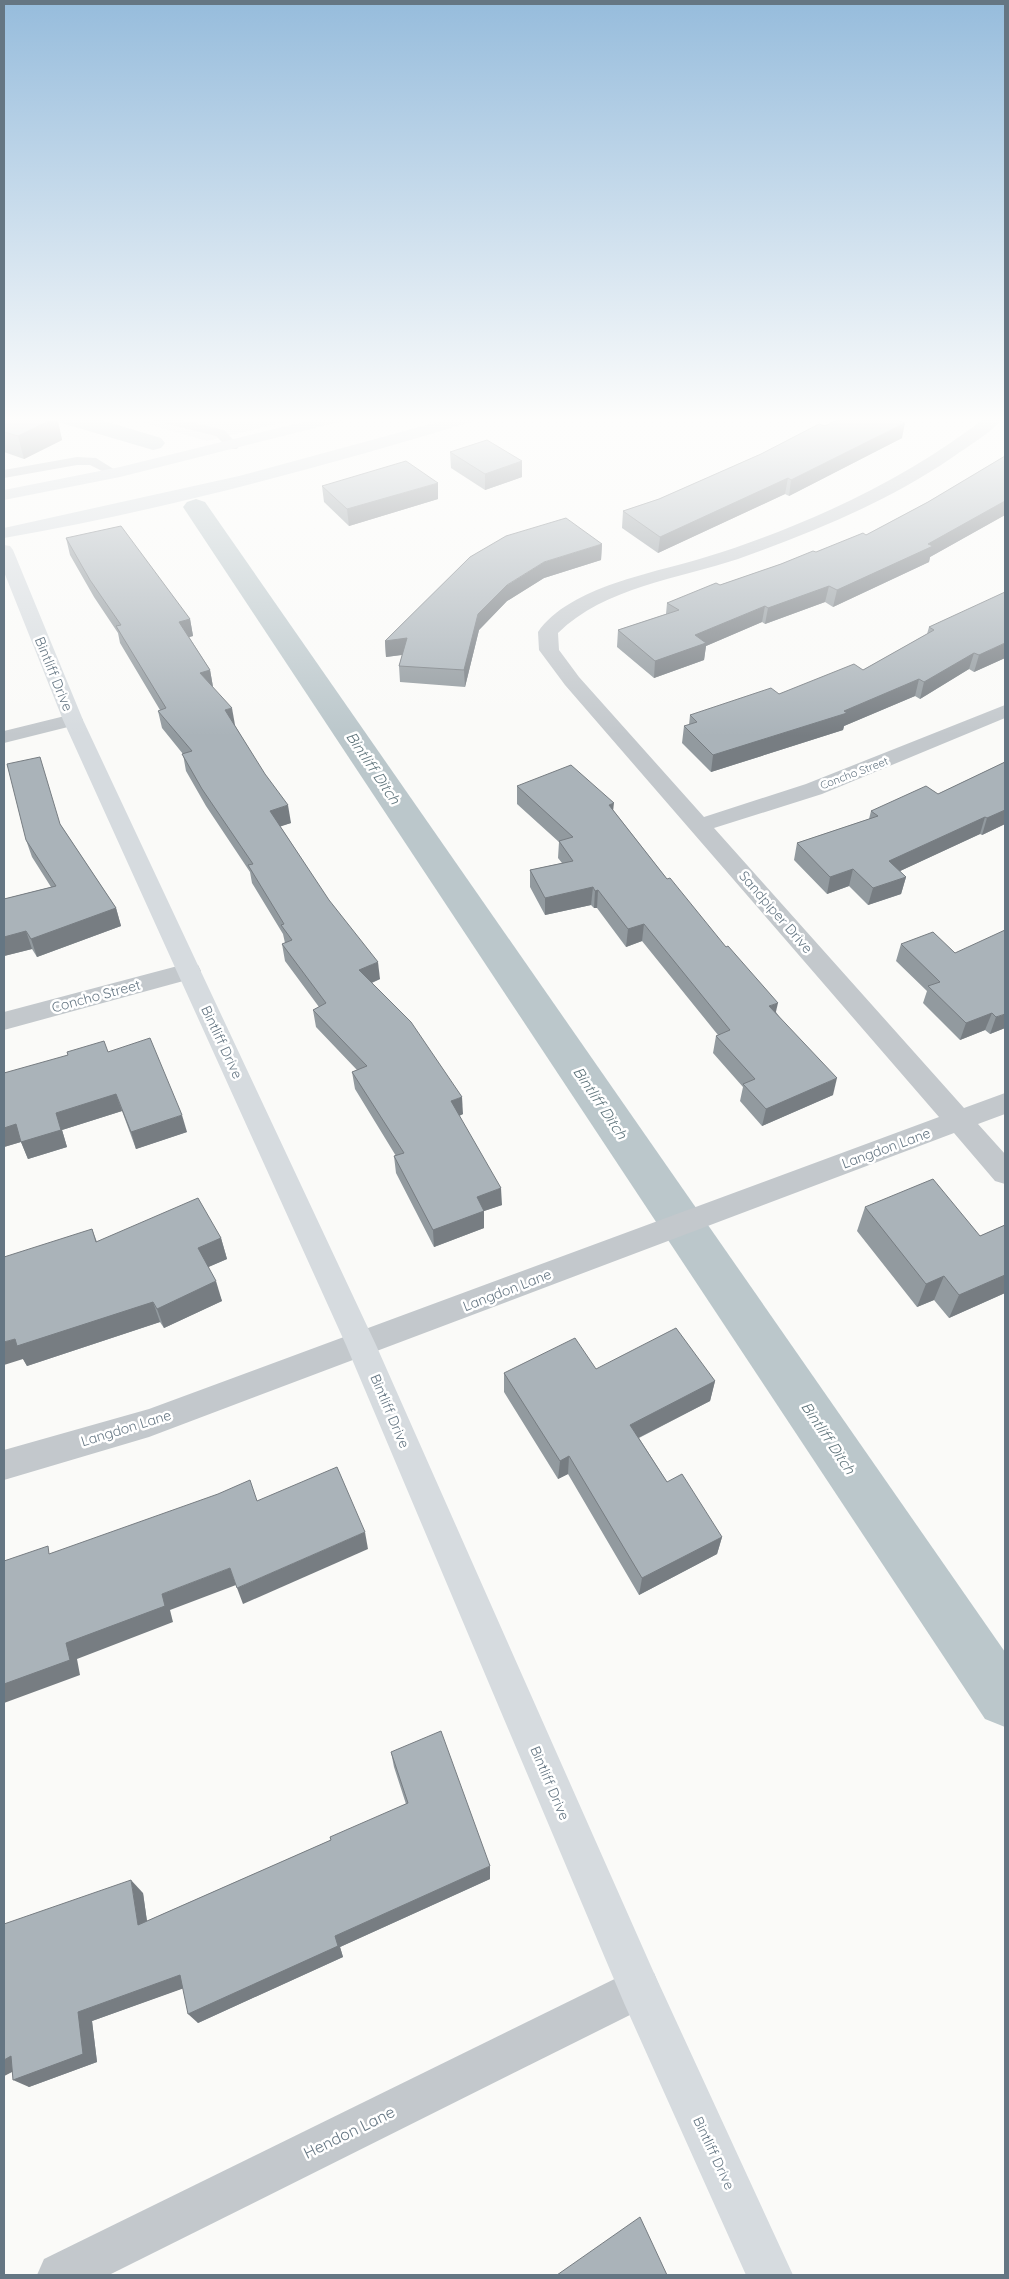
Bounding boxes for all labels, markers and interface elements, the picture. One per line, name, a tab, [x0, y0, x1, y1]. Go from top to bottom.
street label: Bintliff Drive	[31, 634, 77, 714]
water label: Bintliff Ditch	[342, 728, 405, 808]
street label: Concho Street	[818, 753, 890, 792]
street label: Sandpiper Drive	[735, 867, 817, 957]
street label: Concho Street	[50, 975, 143, 1017]
street label: Bintliff Drive	[197, 1003, 247, 1082]
water label: Bintliff Ditch	[569, 1063, 632, 1143]
street label: Langdon Lane	[839, 1124, 933, 1172]
street label: Langdon Lane	[460, 1265, 554, 1315]
street label: Bintliff Drive	[366, 1371, 414, 1451]
water label: Bintliff Ditch	[797, 1398, 860, 1478]
street label: Langdon Lane	[79, 1406, 173, 1450]
street label: Bintliff Drive	[526, 1743, 574, 1823]
street label: Hendon Lane	[300, 2101, 398, 2163]
street label: Bintliff Drive	[689, 2114, 739, 2193]

